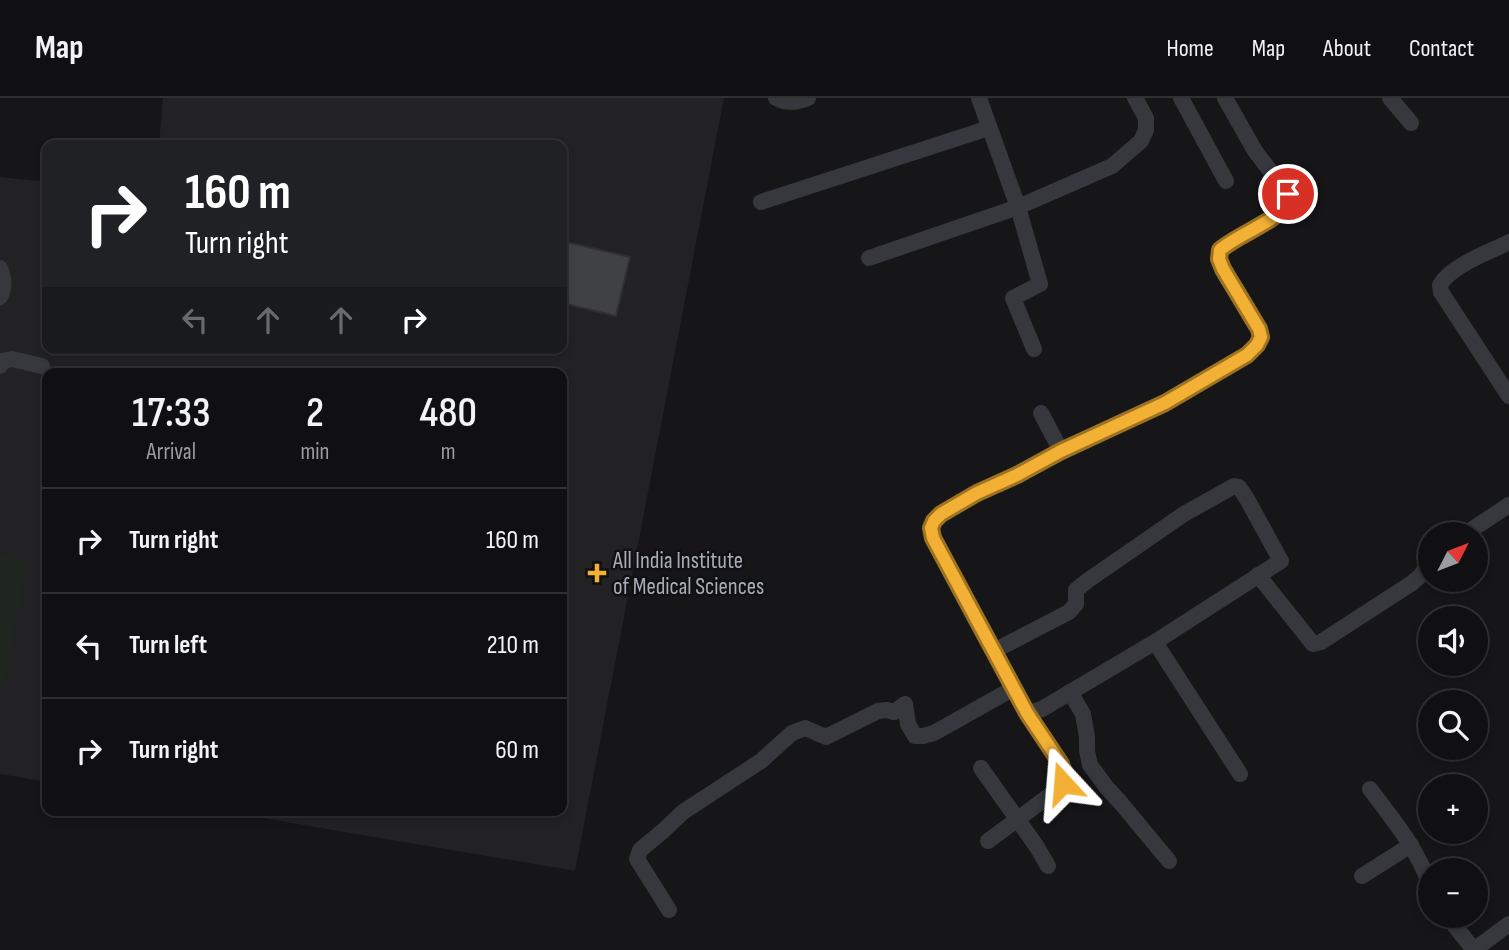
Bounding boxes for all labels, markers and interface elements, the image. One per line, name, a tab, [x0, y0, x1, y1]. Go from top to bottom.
text: Map	[35, 28, 84, 68]
text: Home	[1166, 34, 1214, 63]
text: Map	[1252, 34, 1285, 63]
text: About	[1323, 34, 1371, 63]
text: Contact	[1409, 34, 1474, 63]
text: 160 m	[185, 164, 291, 223]
pin	[1258, 164, 1318, 224]
icon: right	[70, 168, 161, 259]
icon: arrive	[1269, 175, 1307, 213]
text: Turn right	[185, 224, 289, 263]
icon: left	[176, 301, 214, 339]
icon: ahead	[249, 301, 287, 339]
icon: ahead	[322, 301, 360, 339]
icon: right	[395, 301, 433, 339]
text: 17:33	[132, 388, 210, 439]
text: 2	[306, 388, 324, 439]
text: 480	[419, 388, 477, 439]
text: Arrival	[147, 438, 196, 466]
text: min	[301, 438, 329, 466]
text: m	[441, 438, 456, 466]
icon: right	[70, 522, 108, 560]
north arrow	[1418, 522, 1488, 592]
map controls	[1418, 522, 1488, 928]
text: Turn right	[129, 525, 218, 556]
text: 160 m	[486, 525, 539, 556]
place label: All India Institute of Medical Sciences	[612, 547, 764, 601]
marker: All India Institute of Medical Sciences	[587, 563, 607, 583]
button: sound	[1418, 606, 1488, 676]
icon: left	[70, 627, 108, 665]
text: Turn left	[129, 630, 207, 661]
text: 210 m	[487, 630, 539, 661]
button: search	[1418, 690, 1488, 760]
icon: right	[70, 732, 108, 770]
text: Turn right	[129, 735, 218, 766]
text: 60 m	[495, 735, 539, 766]
position arrow	[1026, 746, 1100, 820]
button: +	[1418, 774, 1488, 844]
button: −	[1418, 858, 1488, 928]

